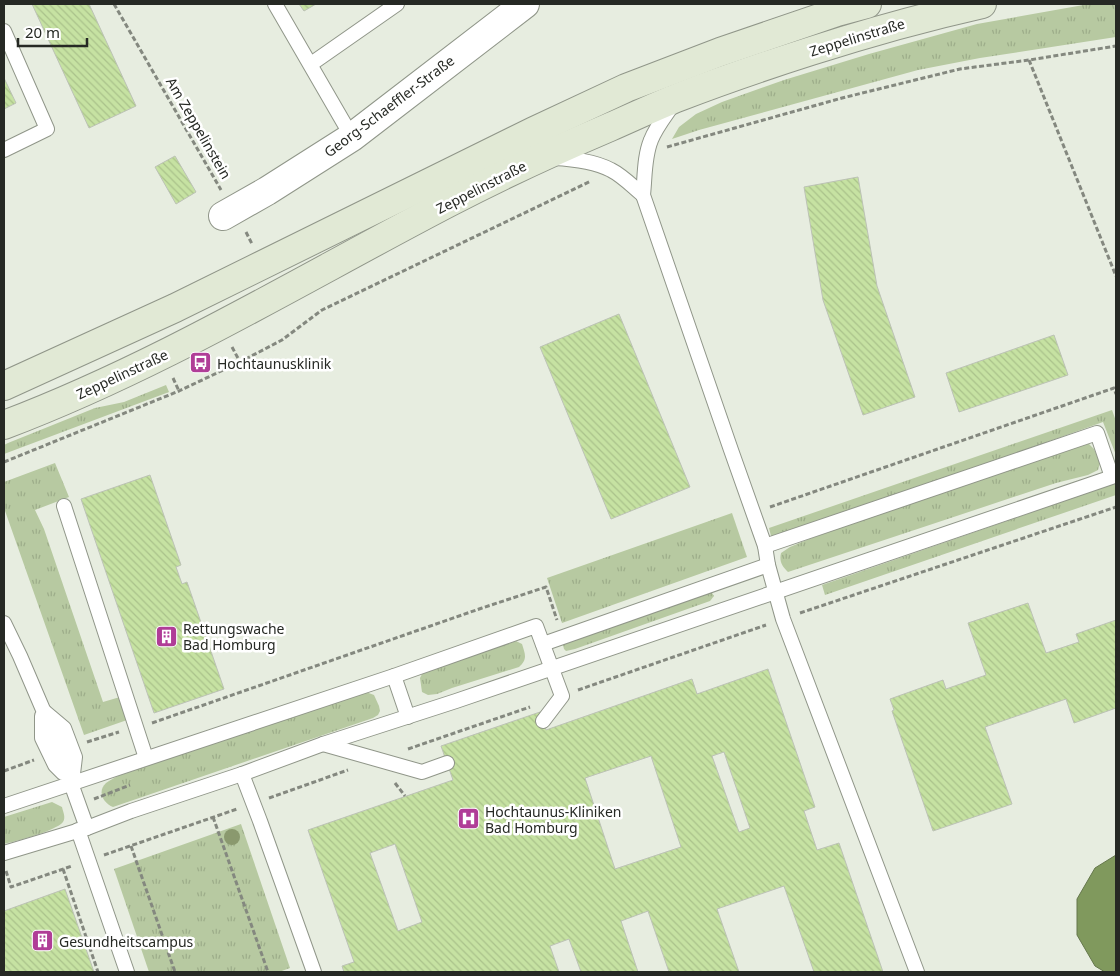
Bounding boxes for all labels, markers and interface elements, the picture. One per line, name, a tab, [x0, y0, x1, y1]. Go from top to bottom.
street label: Zeppelinstraße	[807, 13, 907, 61]
scale bar	[18, 15, 86, 47]
text: 20 m	[25, 22, 60, 42]
street label: Georg-Schaeffler-Straße	[320, 51, 458, 161]
street label: Am Zeppelinstein	[162, 74, 236, 182]
street label: Zeppelinstraße	[433, 156, 529, 218]
street label: Zeppelinstraße	[73, 344, 171, 403]
bus stop icon: Hochtaunusklinik	[189, 351, 213, 375]
place label: Hochtaunusklinik	[217, 354, 332, 373]
place label: Rettungswache Bad Homburg	[183, 619, 285, 654]
building icon: Rettungswache Bad Homburg	[155, 624, 179, 648]
place label: Hochtaunus-Kliniken Bad Homburg	[485, 802, 621, 837]
hospital icon: Hochtaunus-Kliniken Bad Homburg	[457, 807, 481, 831]
building icon: Gesundheitscampus	[31, 929, 55, 953]
place label: Gesundheitscampus	[59, 932, 194, 951]

